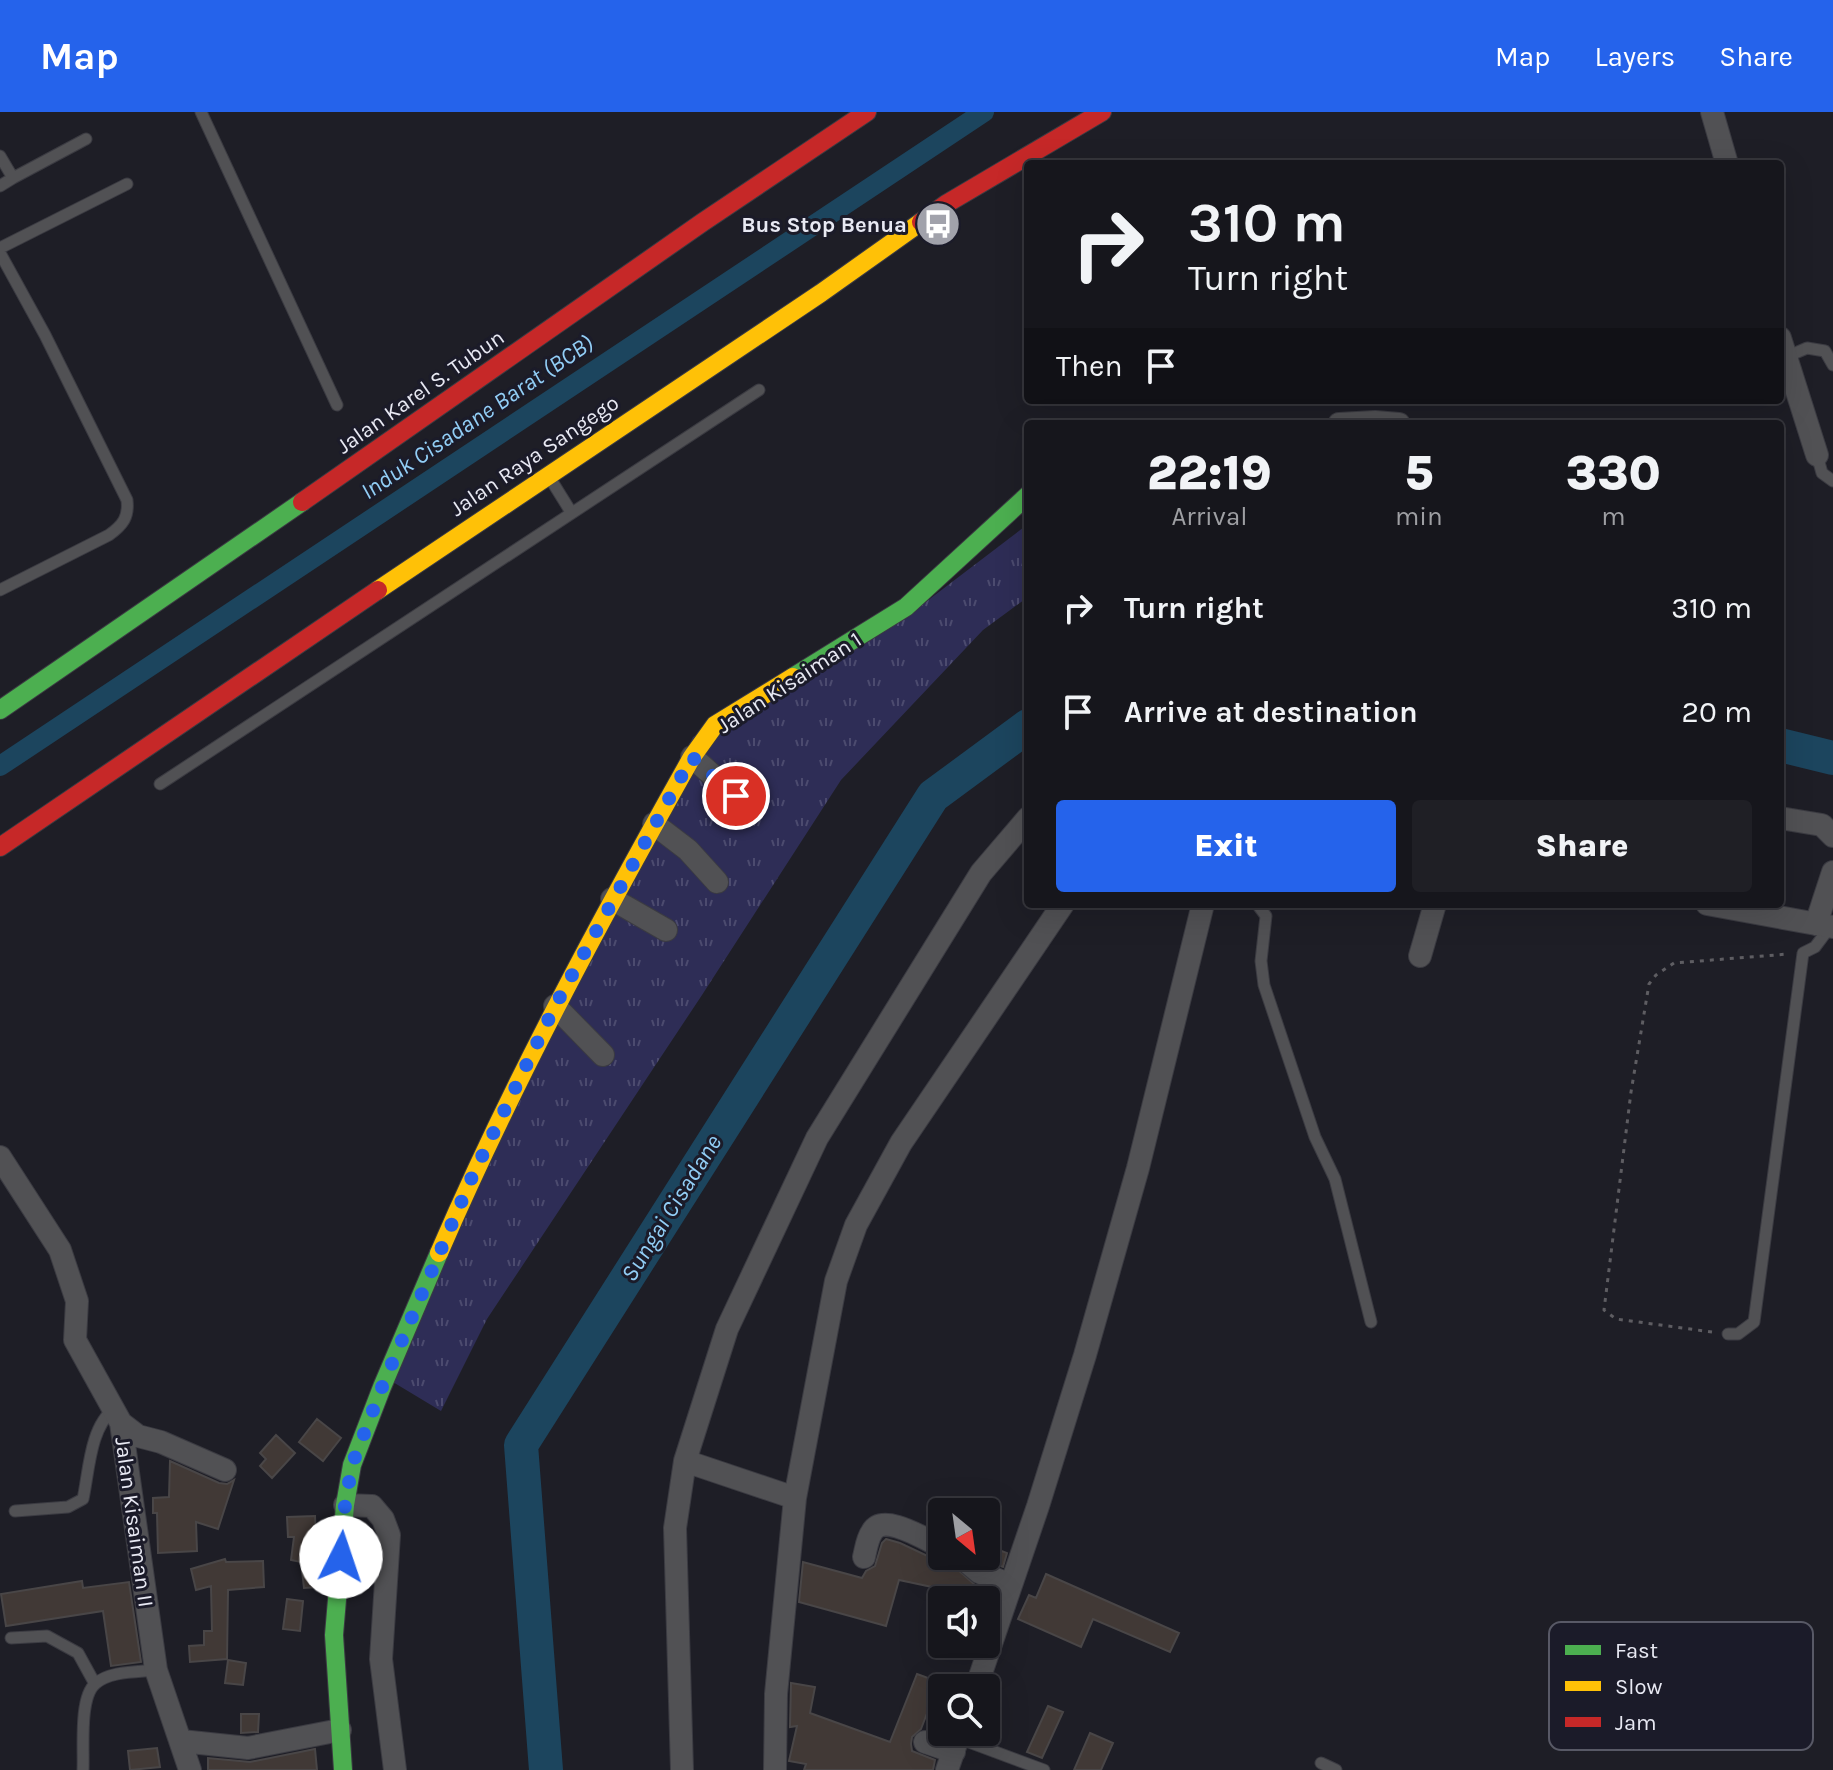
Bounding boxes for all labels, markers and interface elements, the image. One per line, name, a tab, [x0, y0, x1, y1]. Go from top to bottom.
text: Map	[40, 34, 119, 79]
text: Map	[1495, 40, 1550, 73]
text: Layers	[1594, 40, 1675, 73]
text: Share	[1719, 40, 1793, 73]
text: 310 m	[1188, 190, 1346, 255]
icon: right	[1056, 192, 1160, 296]
bus stop icon: Bus Stop Benua	[914, 200, 962, 248]
place label: Bus Stop Benua	[741, 212, 907, 238]
text: Turn right	[1188, 257, 1348, 299]
street label: Jalan Karel S. Tubun	[332, 324, 509, 459]
water label: Induk Cisadane Barat (BCB)	[355, 329, 599, 505]
icon: arrive	[1139, 344, 1183, 388]
text: Then	[1056, 348, 1123, 384]
street label: Jalan Raya Sangego	[445, 390, 624, 522]
text: 22:19	[1147, 445, 1272, 501]
text: 5	[1404, 445, 1433, 501]
text: 330	[1566, 445, 1661, 501]
text: Arrival	[1171, 501, 1248, 532]
text: min	[1395, 501, 1443, 532]
text: m	[1601, 501, 1625, 532]
icon: right	[1056, 586, 1100, 630]
text: Turn right	[1124, 590, 1264, 626]
text: 310 m	[1671, 590, 1752, 626]
street label: Jalan Kisaiman 1	[713, 627, 866, 739]
icon: arrive	[1056, 690, 1100, 734]
text: Arrive at destination	[1124, 694, 1418, 730]
text: 20 m	[1682, 694, 1752, 730]
pin	[702, 762, 770, 830]
icon: arrive	[714, 774, 758, 818]
button: Exit	[1056, 800, 1396, 892]
button: Share	[1412, 800, 1752, 892]
water label: Sungai Cisadane	[615, 1130, 727, 1286]
street label: Jalan Kisaiman II	[109, 1435, 159, 1609]
north arrow	[928, 1498, 1000, 1570]
map controls	[928, 1498, 1000, 1746]
position arrow	[299, 1515, 383, 1599]
button: sound	[928, 1586, 1000, 1658]
legend	[1549, 1622, 1813, 1750]
text: Fast	[1615, 1638, 1658, 1664]
button: search	[928, 1674, 1000, 1746]
text: Slow	[1615, 1674, 1662, 1700]
text: Jam	[1615, 1710, 1657, 1736]

